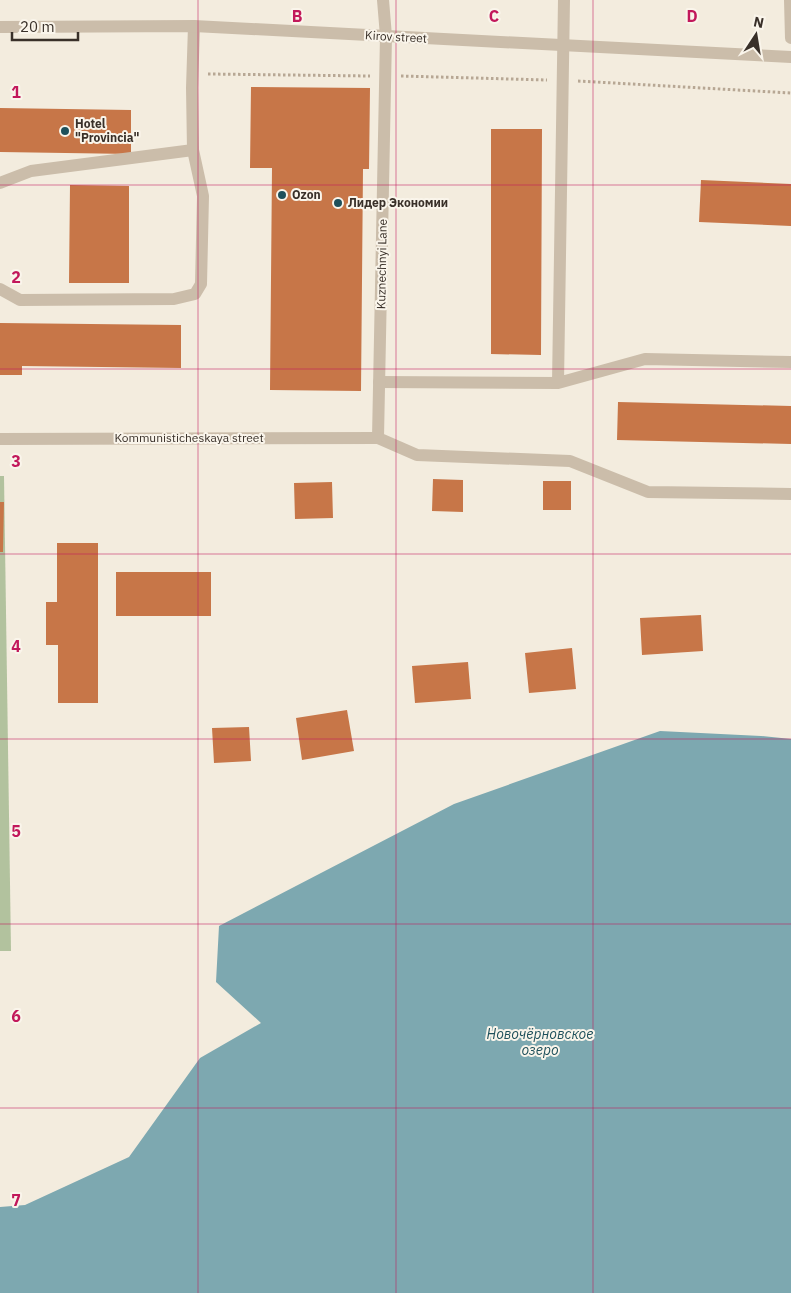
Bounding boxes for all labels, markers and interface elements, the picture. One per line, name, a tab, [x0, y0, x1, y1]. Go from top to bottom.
text: B	[292, 6, 303, 26]
text: C	[489, 6, 499, 26]
text: D	[686, 6, 698, 26]
scale bar	[12, 10, 79, 42]
north arrow	[731, 10, 781, 60]
text: N	[752, 12, 766, 32]
text: 20 m	[20, 17, 55, 36]
street label: Kirov street	[365, 27, 427, 46]
text: 1	[11, 82, 21, 102]
place label: Hotel "Provincia"	[75, 116, 139, 145]
marker: Hotel "Provincia"	[59, 125, 71, 137]
place label: Ozon	[292, 187, 321, 202]
marker: Ozon	[276, 189, 288, 201]
place label: Лидер Экономии	[348, 195, 448, 210]
marker: Лидер Экономии	[332, 197, 344, 209]
street label: Kuznechnyi Lane	[373, 218, 390, 309]
text: 2	[11, 267, 21, 287]
street label: Kommunisticheskaya street	[114, 430, 264, 445]
text: 3	[11, 451, 21, 471]
text: 4	[11, 636, 21, 656]
text: 5	[11, 821, 21, 841]
text: 6	[11, 1006, 21, 1026]
water label: Новочёрновское озеро	[487, 1025, 593, 1059]
text: 7	[11, 1190, 21, 1210]

